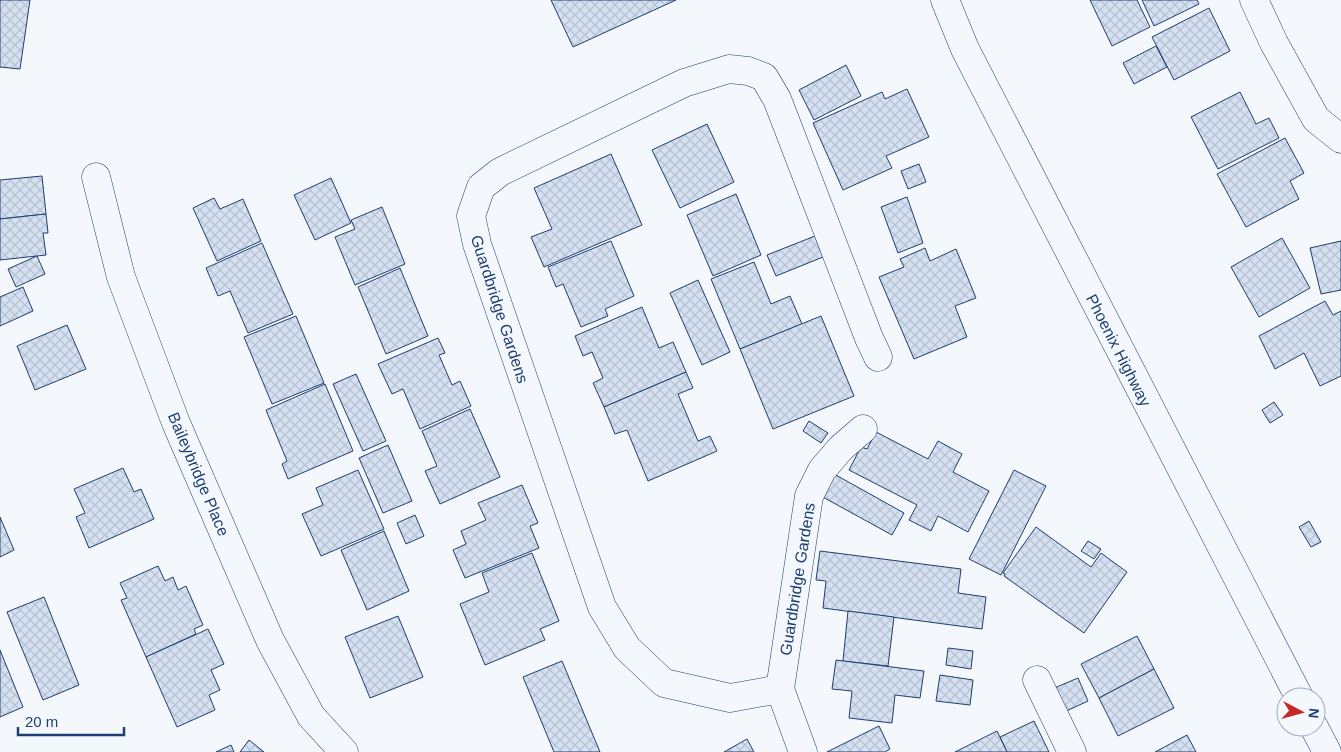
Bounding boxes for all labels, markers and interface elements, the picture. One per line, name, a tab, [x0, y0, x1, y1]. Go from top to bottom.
street label: Guardbridge Gardens	[468, 233, 532, 385]
street label: Phoenix Highway	[1083, 291, 1154, 409]
street label: Baileybridge Place	[165, 410, 232, 539]
street label: Guardbridge Gardens	[777, 501, 818, 657]
north arrow	[1276, 687, 1326, 737]
scale bar	[18, 704, 124, 736]
text: N	[1305, 707, 1322, 719]
text: 20 m	[25, 713, 58, 730]

